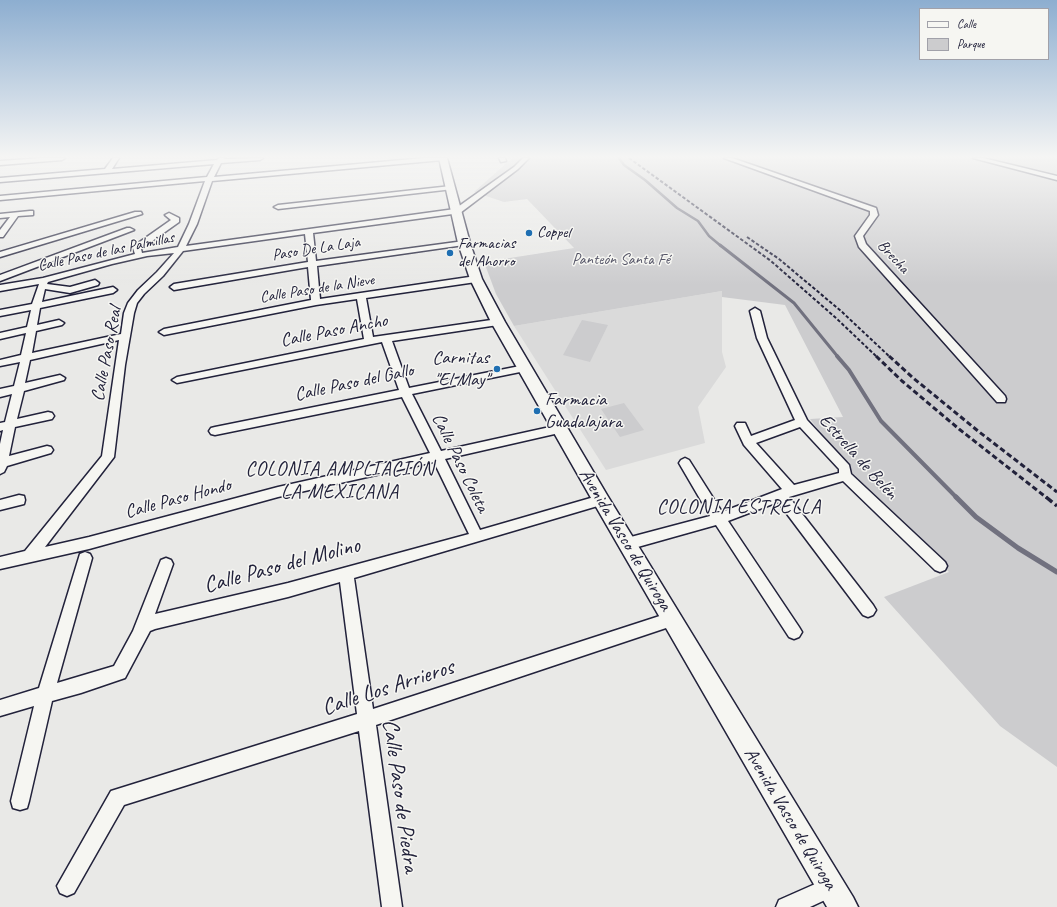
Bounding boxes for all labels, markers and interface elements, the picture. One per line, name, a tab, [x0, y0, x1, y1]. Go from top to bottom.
legend	[919, 8, 1049, 60]
text: Calle	[957, 16, 976, 32]
text: Parque	[957, 36, 985, 52]
place label: Coppel	[537, 223, 570, 243]
street label: Calle Paso de las Palmillas	[36, 228, 176, 276]
marker: Coppel	[524, 228, 534, 238]
street label: Paso De La Laja	[271, 233, 361, 265]
place label: Farmacias del Ahorro	[458, 234, 515, 272]
street label: Brecha	[873, 236, 913, 278]
marker: Farmacias del Ahorro	[445, 248, 455, 258]
park label: Panteón Santa Fé	[572, 250, 670, 270]
street label: Calle Paso de la Nieve	[259, 271, 375, 307]
street label: Calle Paso Real	[87, 305, 127, 403]
street label: Calle Paso Ancho	[279, 309, 389, 353]
place label: Carnitas "El May"	[432, 347, 489, 391]
street label: Calle Paso del Gallo	[293, 359, 415, 407]
marker: Carnitas "El May"	[492, 364, 502, 374]
place label: Farmacia Guadalajara	[545, 389, 622, 433]
marker: Farmacia Guadalajara	[532, 406, 542, 416]
street label: Calle Paso Coleta	[426, 410, 494, 516]
street label: Estrella de Belén	[814, 410, 902, 504]
district label: COLONIA AMPLIACIÓN LA MEXICANA	[246, 458, 434, 505]
street label: Avenida Vasco de Quiroga	[574, 465, 676, 615]
street label: Calle Paso Hondo	[123, 474, 233, 524]
district label: COLONIA ESTRELLA	[658, 496, 820, 520]
street label: Calle Paso del Molino	[201, 532, 363, 600]
street label: Calle Los Arrieros	[319, 654, 457, 722]
street label: Calle Paso de Piedra	[376, 718, 424, 874]
street label: Avenida Vasco de Quiroga	[739, 744, 841, 894]

